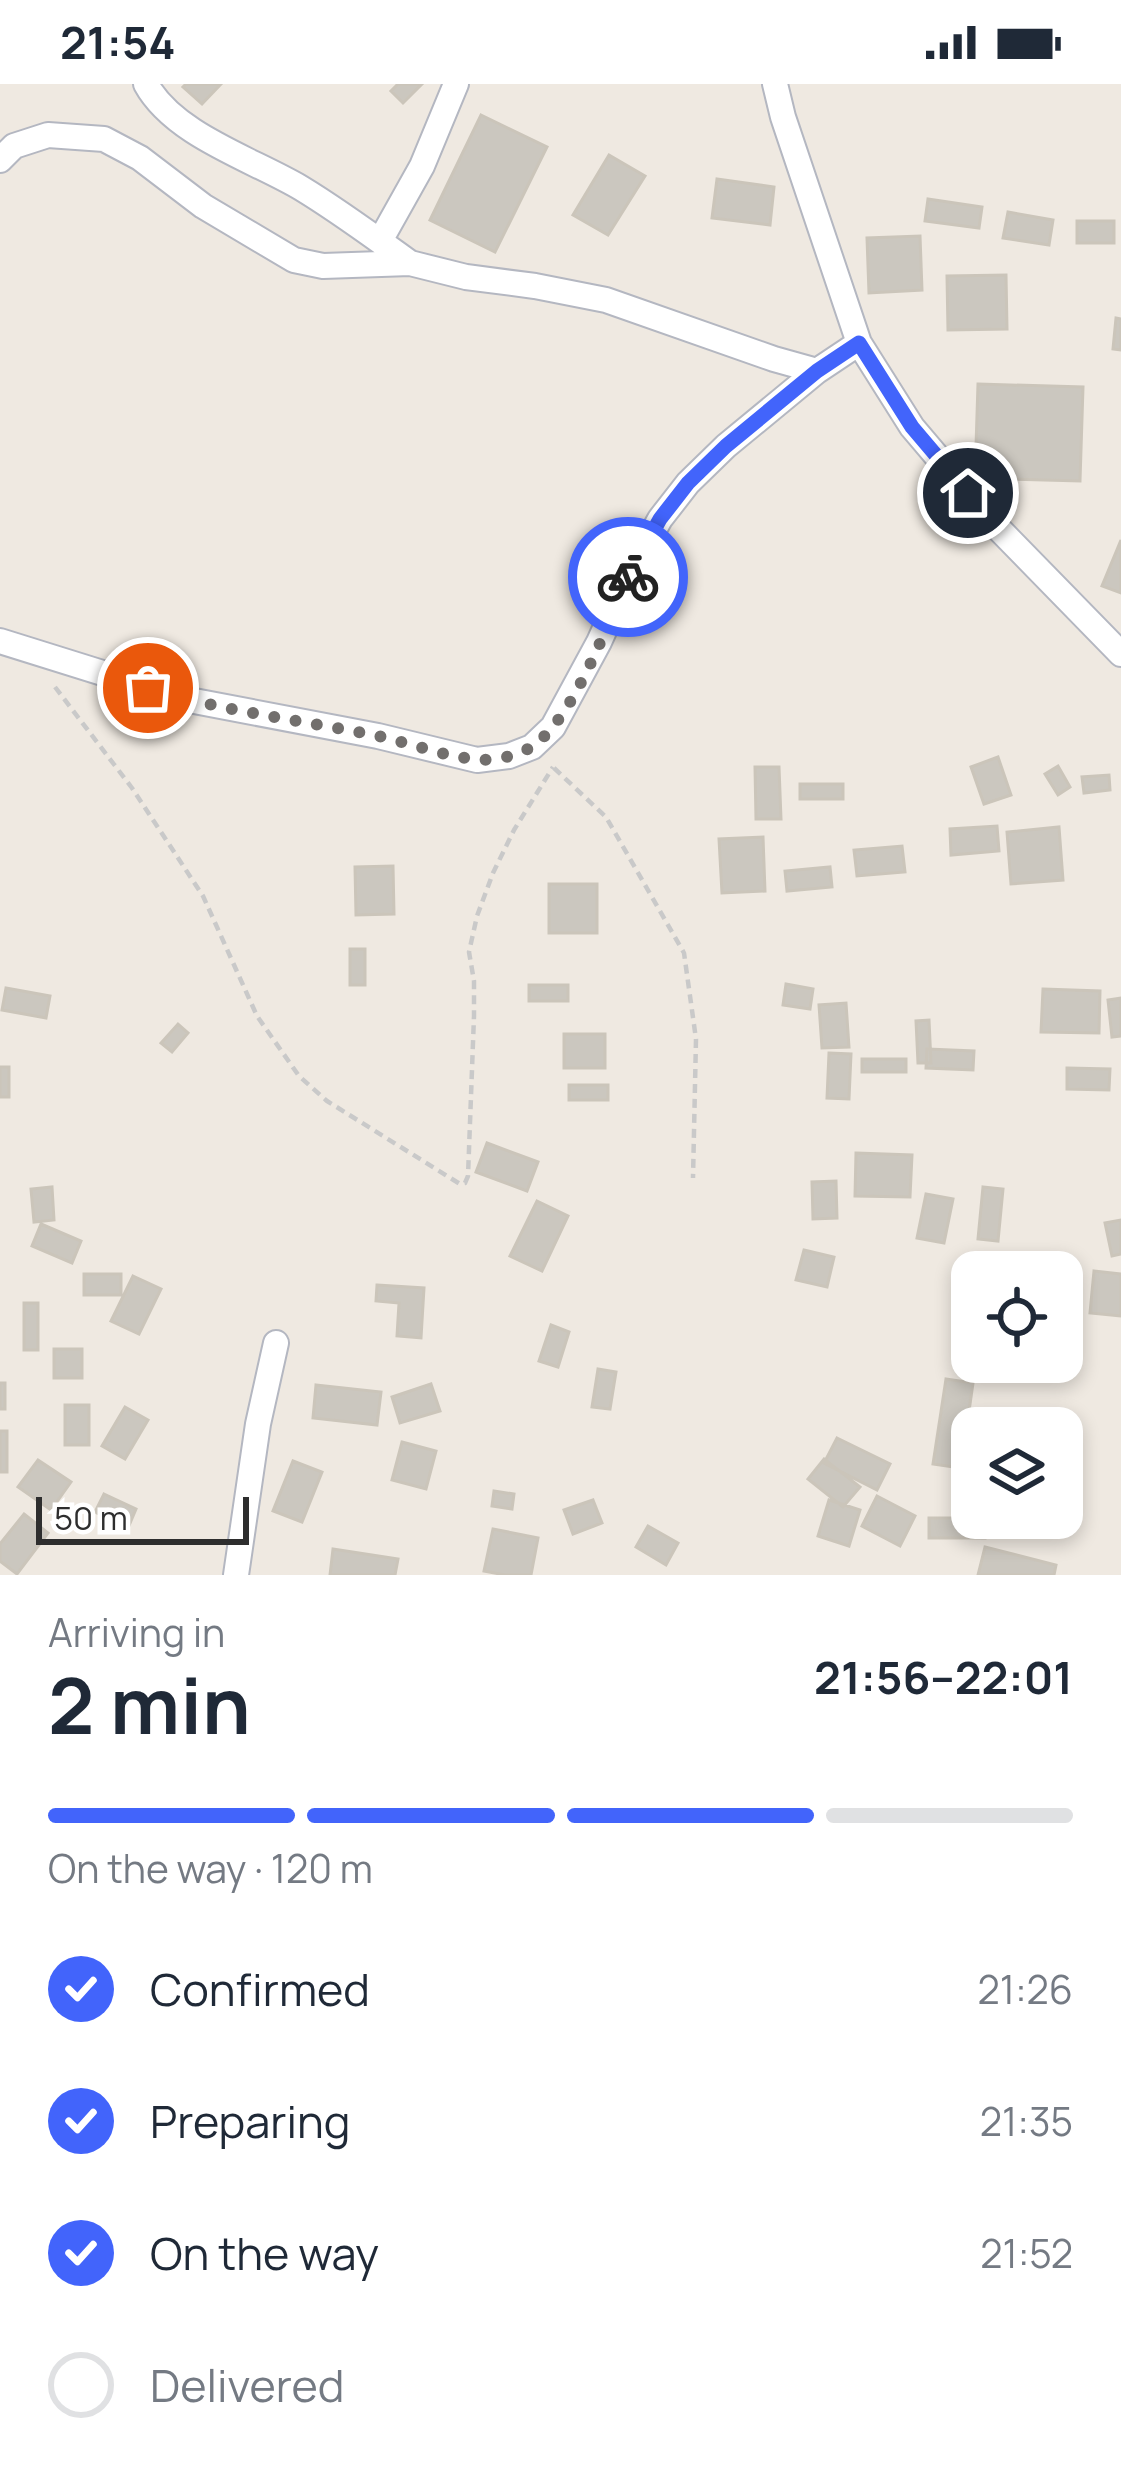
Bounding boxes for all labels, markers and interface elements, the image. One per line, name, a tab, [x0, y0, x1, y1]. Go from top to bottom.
text: 21:54	[60, 11, 176, 73]
pin	[917, 442, 1019, 544]
icon: home	[935, 460, 1001, 526]
courier	[568, 517, 688, 637]
icon: bike	[595, 544, 661, 610]
pin	[97, 637, 199, 739]
icon: bag	[115, 655, 181, 721]
map controls	[951, 1251, 1083, 1539]
button: locate	[951, 1251, 1083, 1383]
button: layers	[951, 1407, 1083, 1539]
scale bar	[36, 1491, 249, 1544]
text: 50 m	[54, 1495, 128, 1540]
text: Arriving in	[48, 1605, 225, 1659]
text: 21:56–22:01	[814, 1646, 1073, 1708]
text: 2 min	[48, 1651, 251, 1757]
text: On the way · 120 m	[48, 1841, 373, 1895]
icon: check	[48, 1956, 114, 2022]
text: Confirmed	[150, 1958, 370, 2020]
text: 21:26	[977, 1962, 1073, 2016]
icon: check	[48, 2088, 114, 2154]
text: Preparing	[150, 2090, 350, 2152]
text: 21:35	[980, 2094, 1073, 2148]
icon: check	[48, 2220, 114, 2286]
text: On the way	[150, 2222, 379, 2284]
text: 21:52	[980, 2226, 1073, 2280]
text: Delivered	[150, 2354, 345, 2416]

